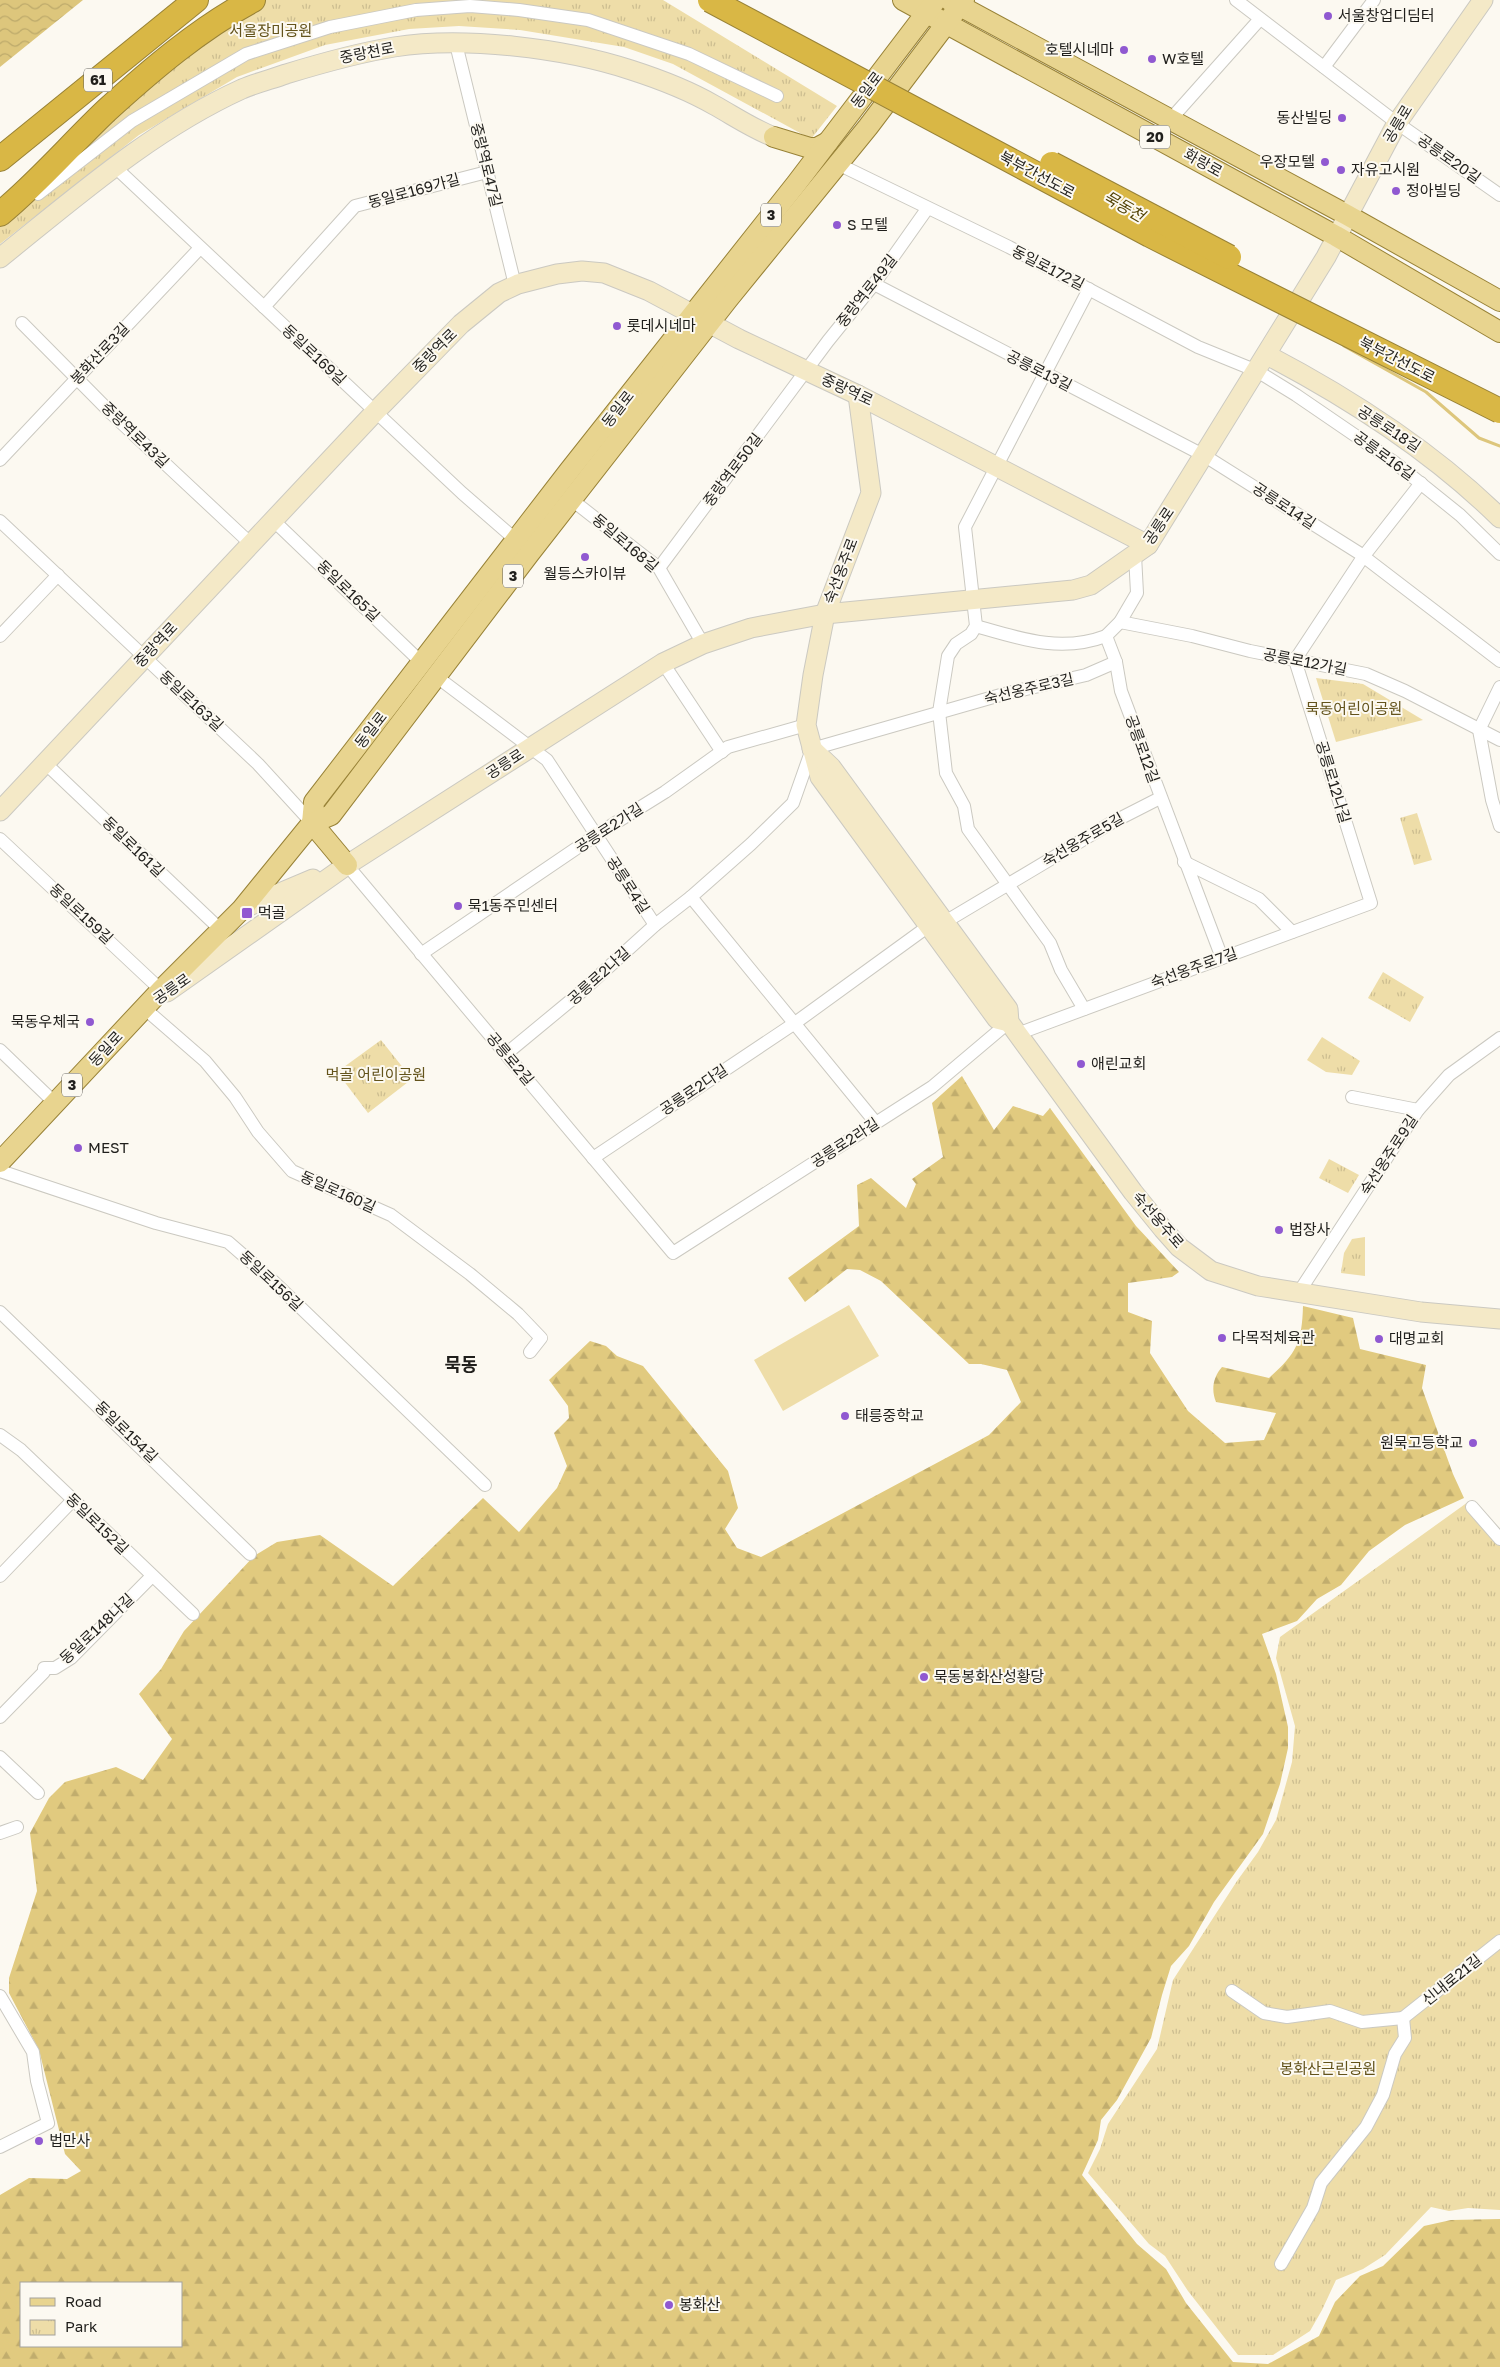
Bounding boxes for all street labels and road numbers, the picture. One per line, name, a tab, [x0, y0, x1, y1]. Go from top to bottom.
street label: 중랑천로	[338, 38, 396, 66]
street label: 동일로	[847, 67, 886, 111]
road number: 61	[84, 68, 112, 92]
street label: 공릉로	[1379, 101, 1416, 146]
street label: 중랑역로47길	[468, 121, 506, 209]
road number: 20	[1140, 125, 1170, 148]
street label: 공릉로20길	[1414, 130, 1485, 187]
street label: 화랑로	[1181, 144, 1226, 180]
street label: 북부간선도로	[997, 147, 1078, 202]
street label: 동일로169가길	[366, 169, 462, 211]
road number: 3	[761, 204, 781, 226]
street label: 동일로172길	[1009, 241, 1088, 293]
street label: 중랑역로49길	[832, 250, 900, 330]
street label: 봉화산로3길	[66, 319, 132, 388]
street label: 동일로169길	[279, 320, 350, 388]
street label: 중랑역로	[408, 324, 460, 376]
street label: 북부간선도로	[1356, 332, 1438, 386]
street label: 공릉로13길	[1004, 346, 1075, 394]
street label: 중랑역로	[819, 369, 876, 409]
street label: 동일로	[597, 387, 637, 430]
street label: 중랑역로43길	[98, 398, 173, 471]
street label: 공릉로18길	[1355, 401, 1424, 455]
street label: 공릉로16길	[1350, 427, 1419, 484]
street label: 중랑역로50길	[699, 429, 766, 510]
street label: 공릉로14길	[1250, 478, 1319, 532]
street label: 공릉로	[1139, 503, 1177, 548]
street label: 동일로168길	[589, 509, 662, 575]
street label: 숙선옹주로	[819, 535, 861, 606]
street label: 동일로165길	[314, 556, 384, 625]
road number: 3	[503, 564, 523, 588]
street label: 중랑역로	[130, 618, 181, 671]
street label: 공릉로12가길	[1262, 644, 1349, 678]
street label: 동일로163길	[156, 666, 227, 734]
street label: 숙선옹주로3길	[982, 669, 1075, 707]
street label: 동일로	[350, 708, 390, 751]
street label: 공릉로12길	[1122, 712, 1164, 785]
street label: 공릉로12나길	[1313, 738, 1355, 825]
street label: 공릉로	[482, 744, 527, 782]
street label: 공릉로2가길	[571, 798, 646, 856]
street label: 숙선옹주로5길	[1038, 808, 1127, 870]
street label: 동일로161길	[99, 812, 168, 880]
street label: 공릉로4길	[604, 853, 654, 916]
street label: 동일로159길	[46, 879, 117, 947]
street label: 공릉로2나길	[563, 943, 633, 1008]
street label: 숙선옹주로7길	[1148, 943, 1239, 991]
street label: 공릉로	[149, 969, 194, 1007]
street label: 동일로	[85, 1027, 126, 1070]
street label: 공릉로2길	[483, 1028, 538, 1089]
street label: 공릉로2다길	[656, 1060, 731, 1118]
road number: 3	[62, 1074, 82, 1096]
street label: 숙선옹주로9길	[1356, 1111, 1421, 1198]
street label: 공릉로2라길	[807, 1113, 882, 1171]
street label: 동일로160길	[298, 1166, 379, 1216]
street label: 숙선옹주로	[1129, 1187, 1188, 1251]
street label: 동일로156길	[236, 1246, 307, 1314]
street label: 동일로154길	[92, 1397, 162, 1466]
street label: 동일로152길	[63, 1489, 133, 1558]
street label: 동일로148나길	[56, 1589, 137, 1667]
street label: 신내로21길	[1418, 1950, 1485, 2009]

